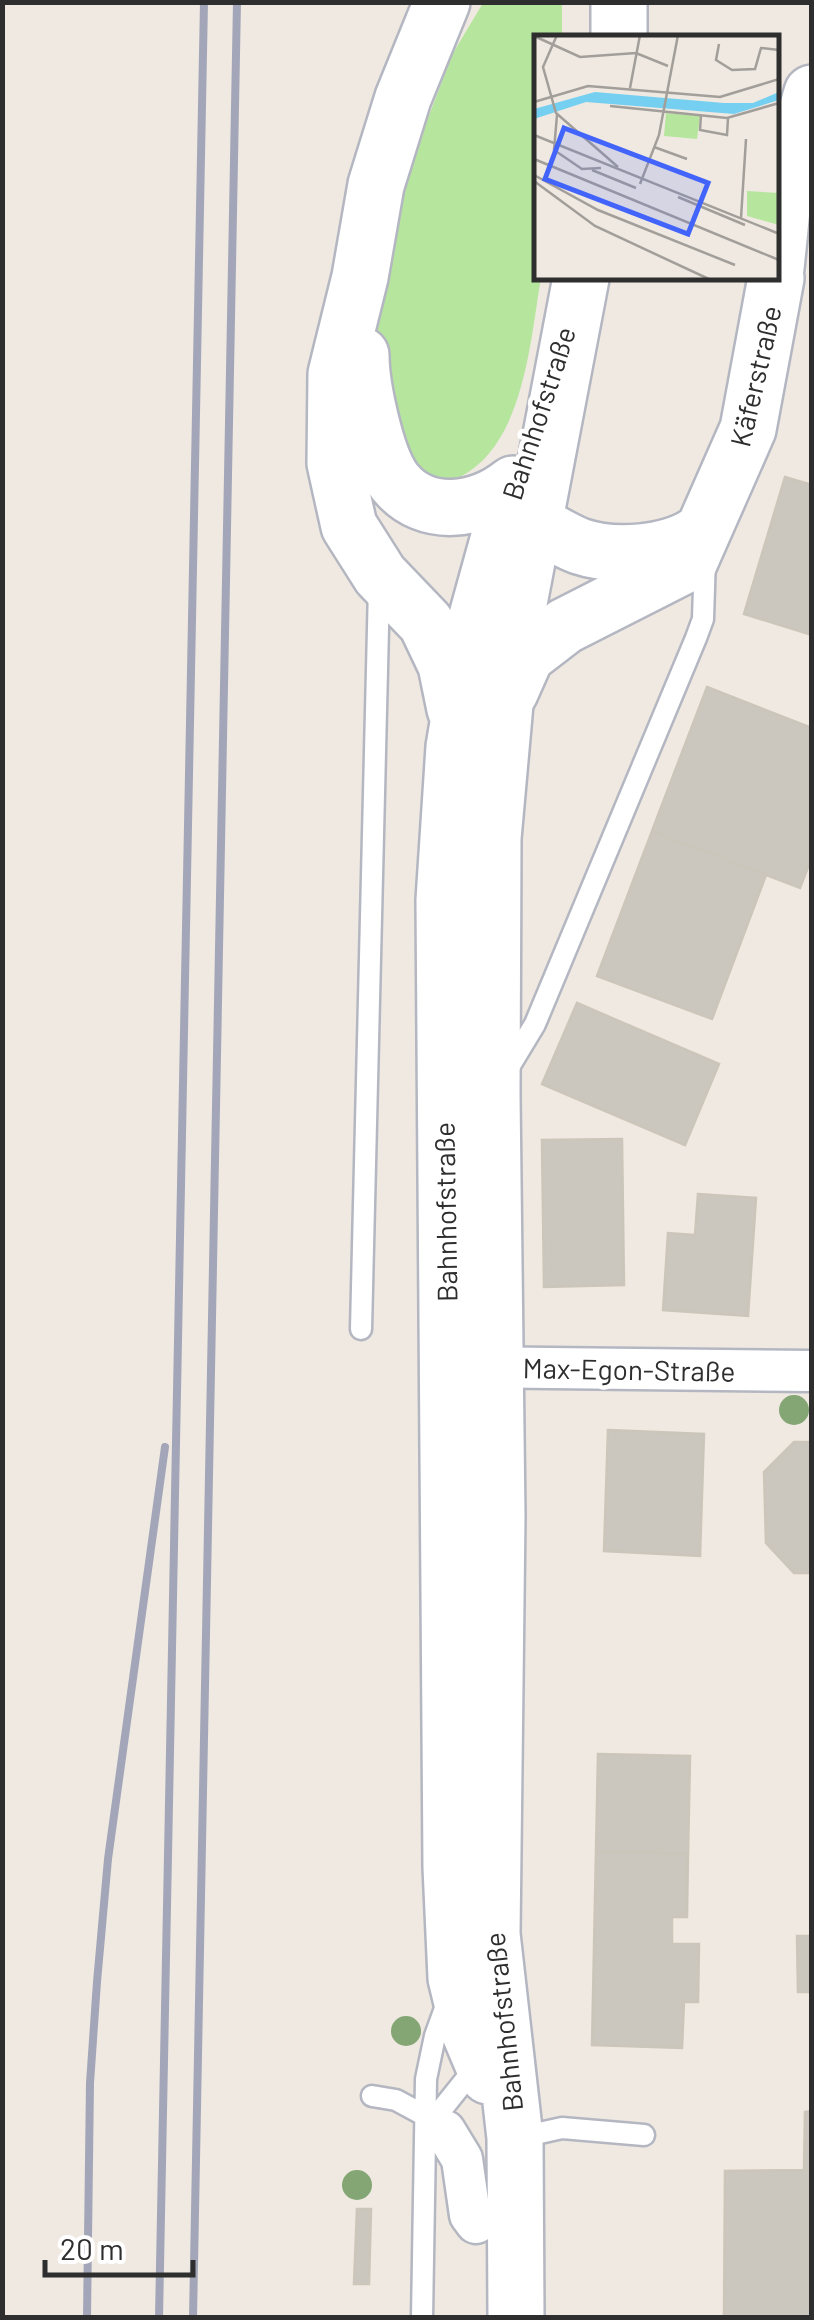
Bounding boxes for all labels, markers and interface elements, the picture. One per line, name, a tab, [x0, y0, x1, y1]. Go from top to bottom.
inset map	[534, 35, 779, 280]
street label: Käferstraße	[722, 302, 788, 450]
street label: Bahnhofstraße	[494, 322, 582, 504]
street label: Bahnhofstraße	[426, 1122, 464, 1302]
street label: Max-Egon-Straße	[522, 1350, 736, 1388]
street label: Bahnhofstraße	[477, 1931, 529, 2113]
scale bar	[45, 2215, 192, 2277]
text: 20 m	[60, 2230, 124, 2266]

